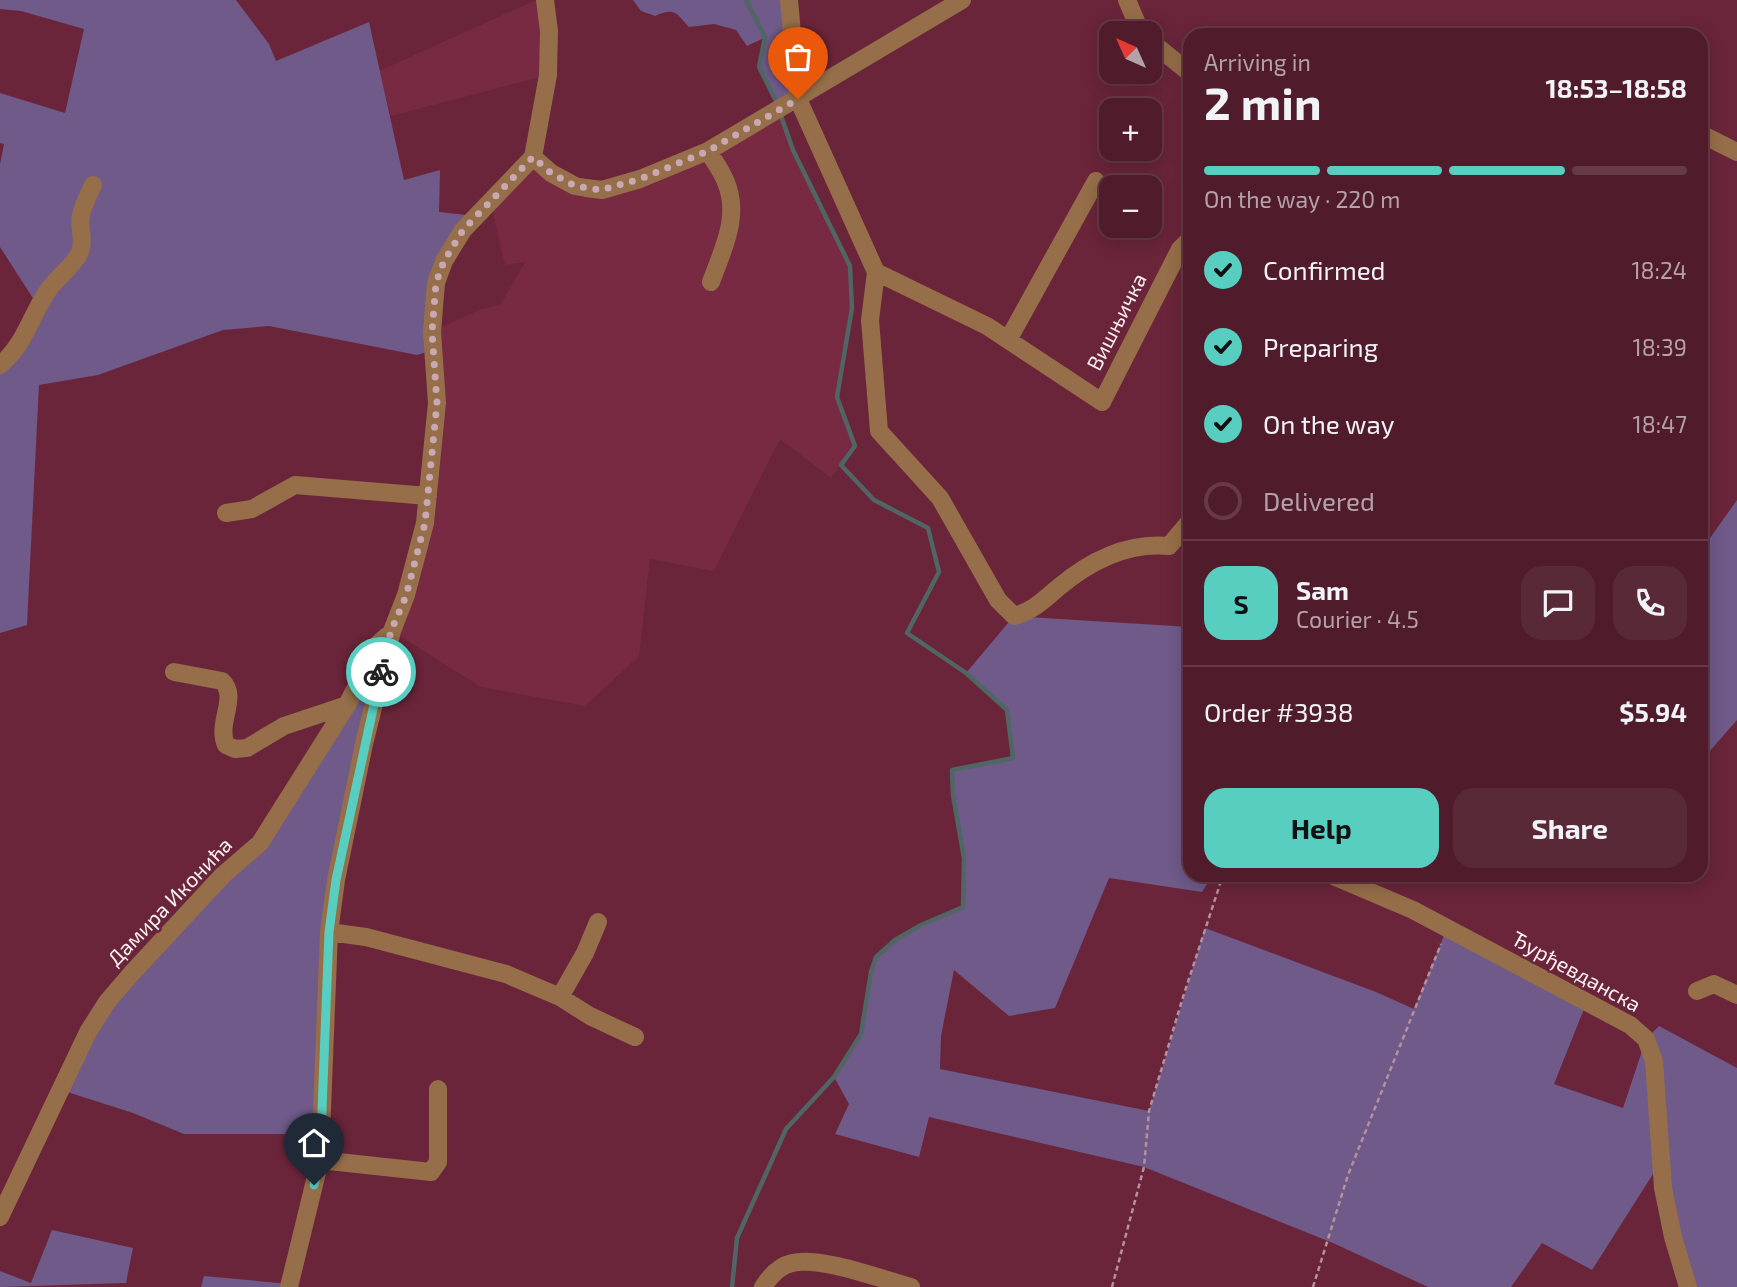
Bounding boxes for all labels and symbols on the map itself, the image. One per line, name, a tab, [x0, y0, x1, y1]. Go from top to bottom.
north arrow	[1099, 21, 1162, 84]
pin	[768, 27, 828, 99]
street label: Вишњичка	[1081, 269, 1151, 374]
courier	[346, 637, 416, 707]
street label: Дамира Иконића	[101, 832, 237, 970]
street label: Ђурђевданска	[1507, 925, 1646, 1017]
pin	[284, 1113, 344, 1185]

